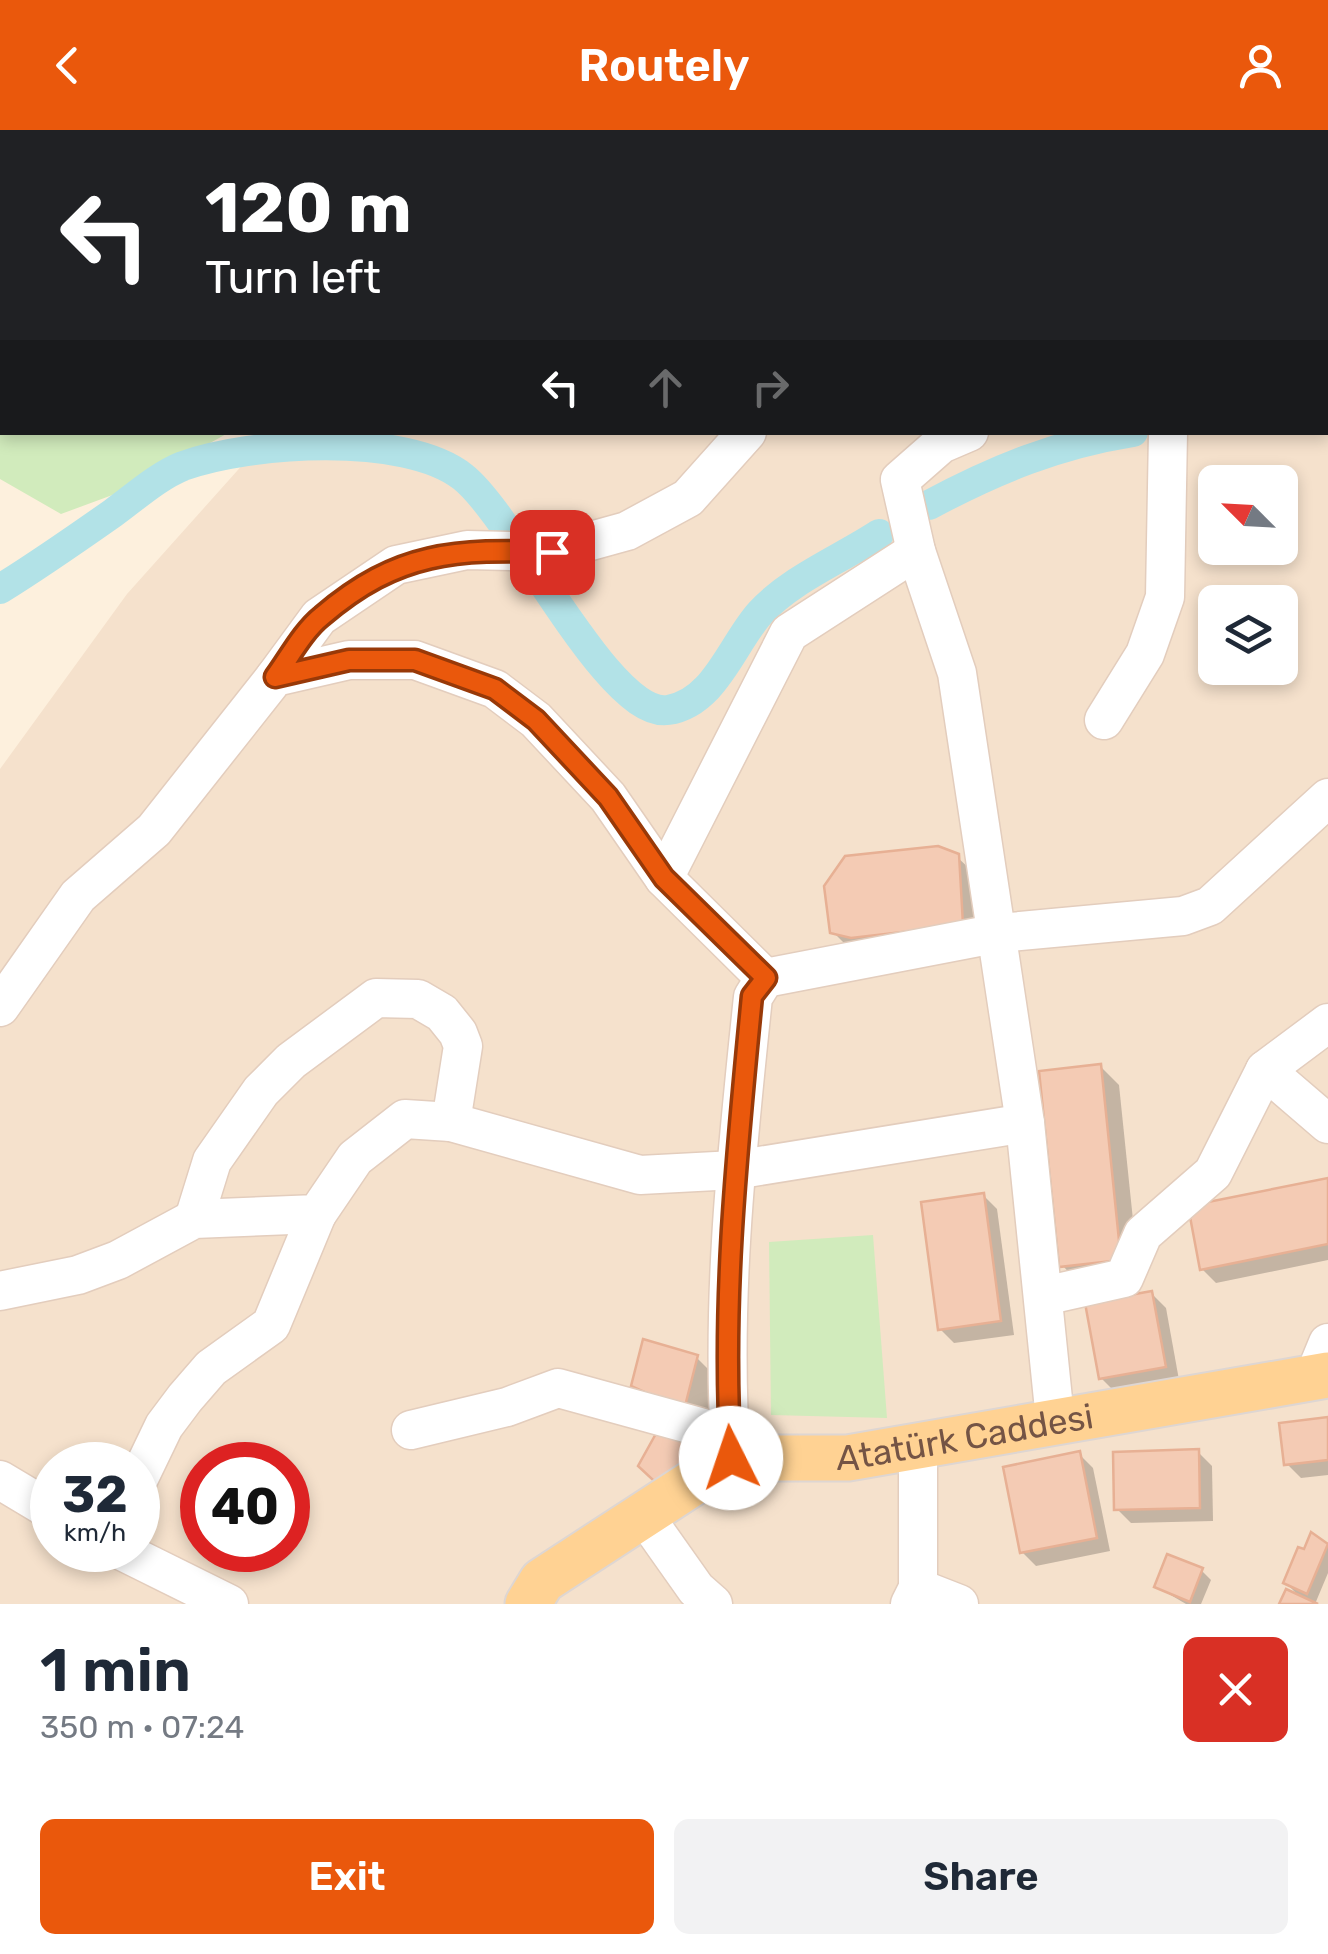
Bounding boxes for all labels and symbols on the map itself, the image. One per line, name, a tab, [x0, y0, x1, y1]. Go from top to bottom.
north arrow	[1198, 465, 1298, 565]
pin	[510, 510, 595, 595]
street label: Atatürk Caddesi	[837, 1395, 1097, 1479]
position arrow	[679, 1406, 783, 1510]
speed limit sign: 40	[180, 1442, 310, 1572]

